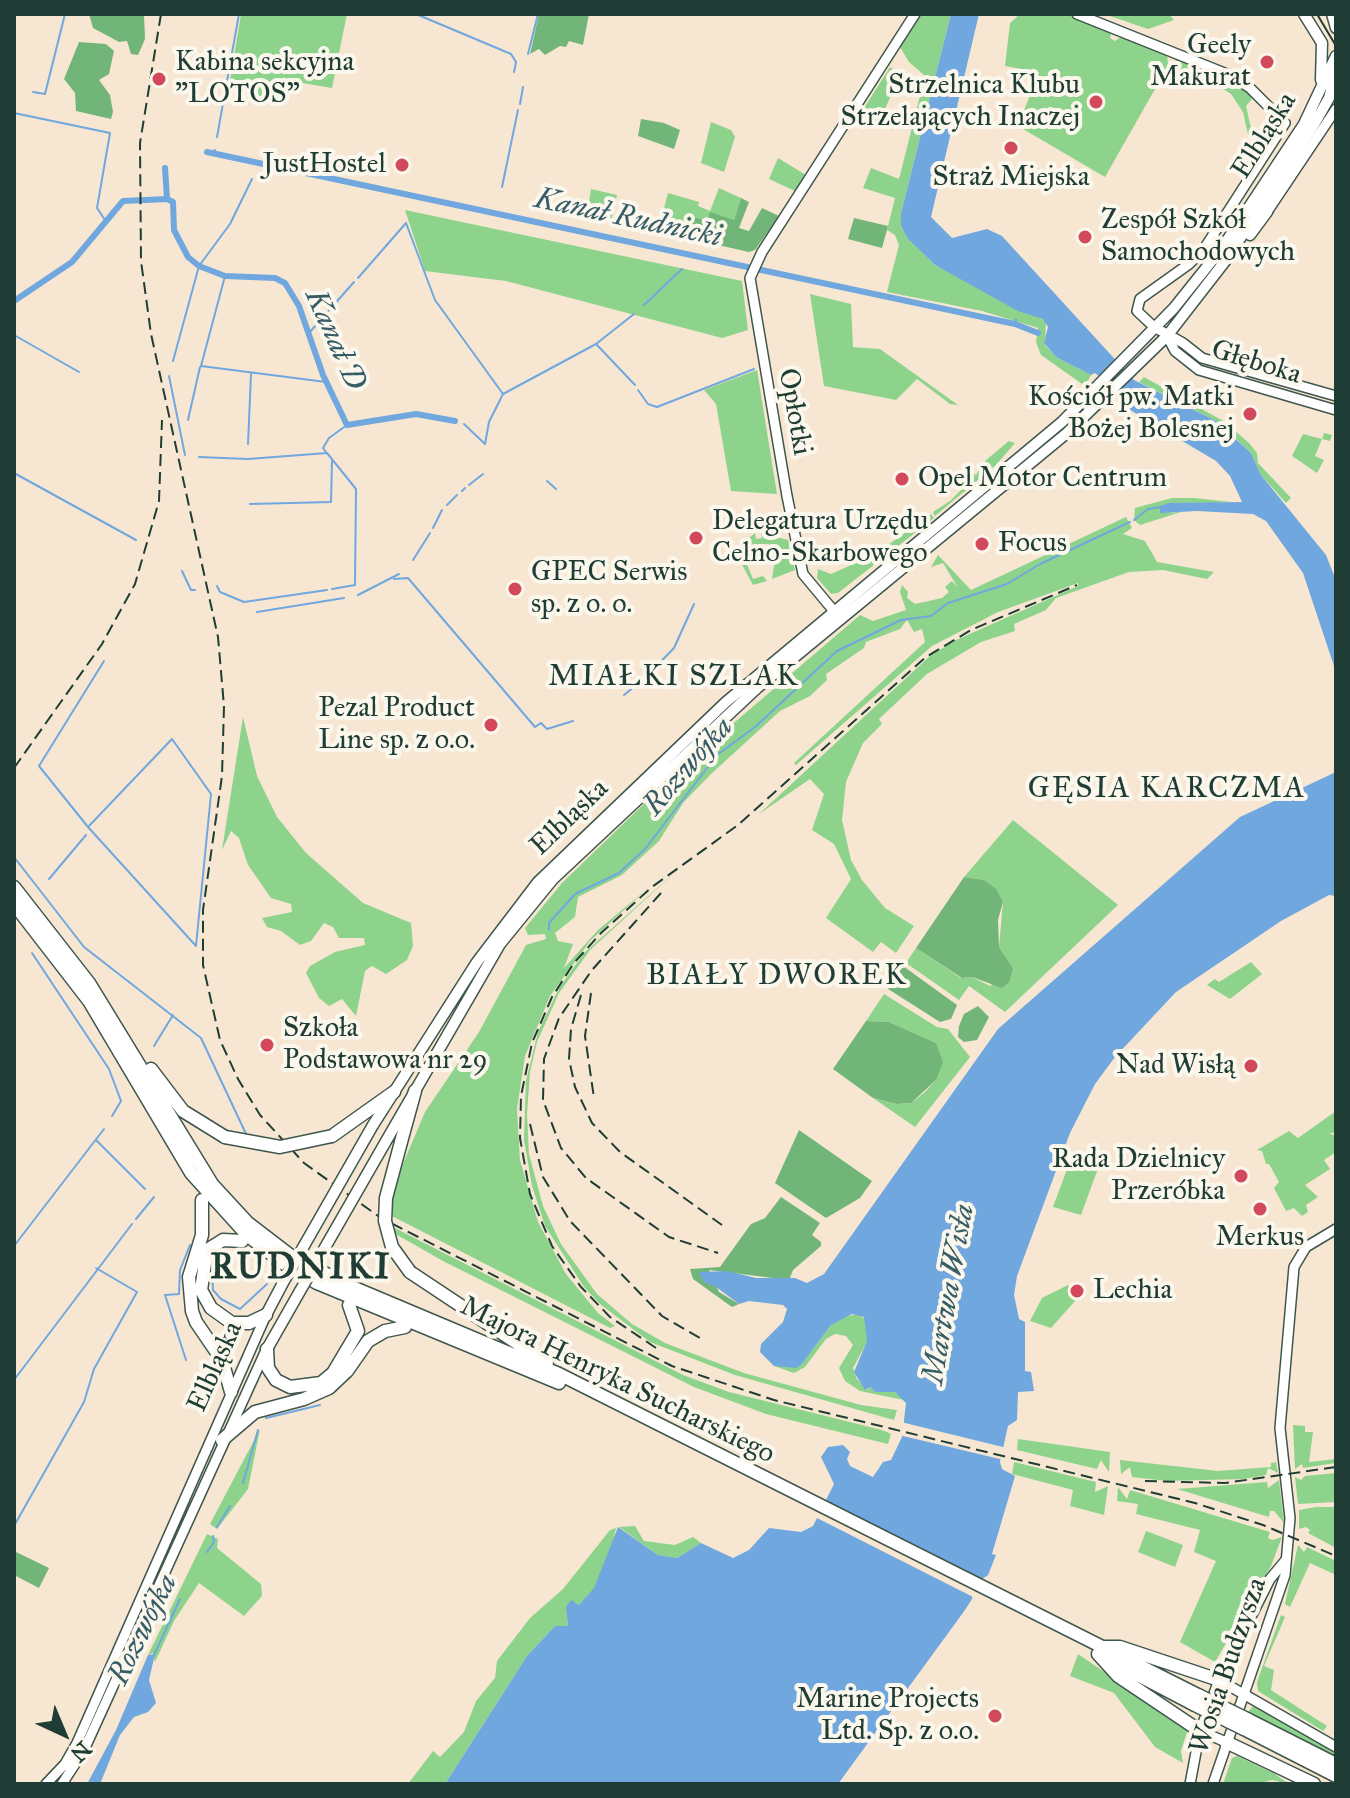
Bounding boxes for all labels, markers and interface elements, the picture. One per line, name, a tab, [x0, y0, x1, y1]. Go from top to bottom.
place label: Geely Makurat	[1150, 29, 1251, 95]
place label: Kabina sekcyjna "LOTOS"	[175, 46, 354, 112]
marker: Geely Makurat	[1258, 53, 1276, 71]
place label: Strzelnica Klubu Strzelających Inaczej	[840, 69, 1080, 135]
marker: Kabina sekcyjna "LOTOS"	[150, 70, 168, 88]
street label: Elbląska	[1225, 87, 1305, 185]
marker: Strzelnica Klubu Strzelających Inaczej	[1087, 93, 1105, 111]
marker: Straż Miejska	[1002, 139, 1020, 157]
place label: JustHostel	[263, 148, 386, 182]
marker: JustHostel	[393, 156, 411, 174]
place label: Straż Miejska	[932, 161, 1090, 195]
water label: Kanał Rudnicki	[531, 182, 725, 256]
place label: Zespół Szkół Samochodowych	[1101, 204, 1295, 270]
marker: Zespół Szkół Samochodowych	[1076, 228, 1094, 246]
water label: Kanał D	[296, 284, 372, 396]
street label: Głęboka	[1207, 333, 1305, 393]
street label: Opłotki	[770, 366, 818, 458]
place label: Kościół pw. Matki Bożej Bolesnej	[1028, 381, 1234, 447]
marker: Kościół pw. Matki Bożej Bolesnej	[1241, 405, 1259, 423]
place label: Opel Motor Centrum	[918, 462, 1167, 496]
marker: Opel Motor Centrum	[893, 470, 911, 488]
place label: Delegatura Urzędu Celno-Skarbowego	[712, 505, 928, 571]
place label: Focus	[998, 527, 1067, 561]
marker: Delegatura Urzędu Celno-Skarbowego	[687, 529, 705, 547]
marker: Focus	[973, 535, 991, 553]
place label: GPEC Serwis sp. z o. o.	[531, 556, 687, 622]
marker: GPEC Serwis sp. z o. o.	[506, 580, 524, 598]
district label: MIAŁKI SZLAK	[548, 660, 800, 696]
place label: Pezal Product Line sp. z o.o.	[318, 692, 475, 758]
water label: Rozwójka	[636, 710, 742, 824]
marker: Pezal Product Line sp. z o.o.	[482, 716, 500, 734]
district label: GĘSIA KARCZMA	[1028, 772, 1306, 808]
street label: Elbląska	[524, 773, 616, 863]
district label: BIAŁY DWOREK	[646, 959, 908, 995]
place label: Szkoła Podstawowa nr 29	[283, 1012, 488, 1078]
marker: Szkoła Podstawowa nr 29	[258, 1036, 276, 1054]
place label: Nad Wisłą	[1116, 1049, 1235, 1083]
marker: Nad Wisłą	[1242, 1057, 1260, 1075]
place label: Rada Dzielnicy Przeróbka	[1052, 1143, 1225, 1209]
marker: Rada Dzielnicy Przeróbka	[1232, 1167, 1250, 1185]
marker: Merkus	[1251, 1200, 1269, 1218]
water label: Martwa Wisła	[917, 1202, 983, 1386]
place label: Merkus	[1216, 1221, 1304, 1255]
district label: RUDNIKI	[210, 1247, 392, 1291]
place label: Lechia	[1093, 1274, 1172, 1308]
marker: Lechia	[1068, 1282, 1086, 1300]
street label: Majora Henryka Sucharskiego	[454, 1290, 780, 1472]
street label: Elbląska	[181, 1317, 251, 1417]
water label: Rozwójka	[102, 1569, 186, 1691]
street label: Wosia Budzysza	[1183, 1574, 1275, 1758]
place label: Marine Projects Ltd. Sp. z o.o.	[796, 1683, 979, 1749]
north arrow	[24, 1694, 104, 1774]
marker: Marine Projects Ltd. Sp. z o.o.	[986, 1707, 1004, 1725]
text: N	[65, 1735, 97, 1768]

